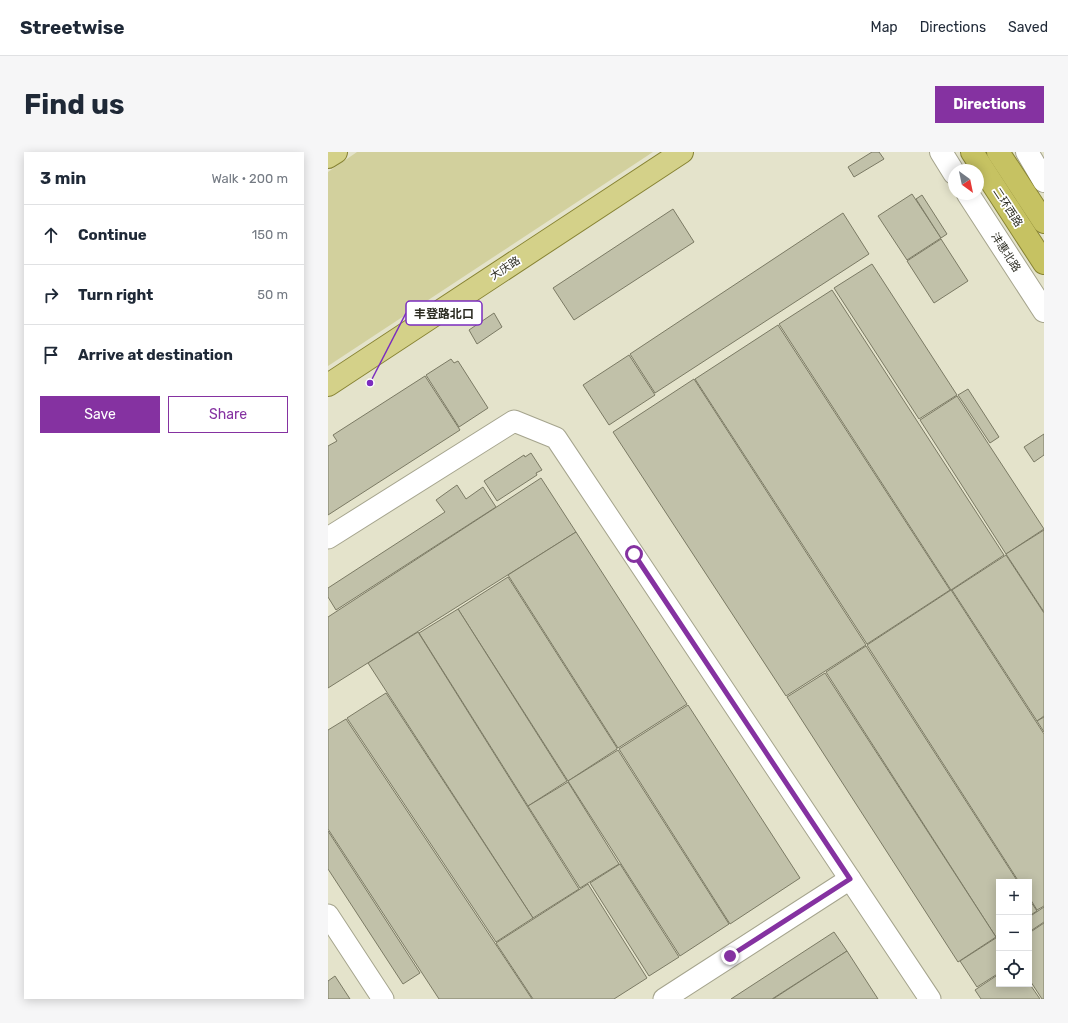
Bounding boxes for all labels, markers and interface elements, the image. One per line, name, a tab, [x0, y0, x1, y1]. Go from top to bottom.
text: Streetwise	[20, 16, 125, 39]
text: Map	[871, 19, 898, 36]
text: Directions	[920, 19, 986, 36]
text: Saved	[1008, 19, 1048, 36]
button: Directions	[935, 86, 1044, 123]
text: Find us	[24, 88, 124, 121]
north arrow	[948, 164, 984, 200]
text: 3 min	[40, 168, 86, 188]
text: Walk · 200 m	[211, 171, 288, 186]
street label: 二环西路	[990, 185, 1025, 229]
icon: ahead	[40, 224, 62, 246]
text: Continue	[78, 226, 147, 244]
text: 150 m	[252, 227, 288, 242]
street label: 沣惠北路	[988, 230, 1023, 274]
street label: 大庆路	[488, 254, 523, 283]
icon: right	[40, 284, 62, 306]
text: Turn right	[78, 286, 153, 304]
text: 50 m	[257, 287, 288, 302]
callout: 丰登路北口	[406, 301, 482, 325]
text: 丰登路北口	[414, 307, 474, 321]
icon: arrive	[40, 344, 62, 366]
text: Arrive at destination	[78, 346, 233, 364]
button: Save	[40, 396, 160, 433]
button: Share	[168, 396, 288, 433]
route start	[625, 545, 643, 563]
map controls	[996, 879, 1032, 987]
button: +	[996, 879, 1032, 915]
button: −	[996, 915, 1032, 951]
route end	[721, 947, 739, 965]
button: locate	[996, 951, 1032, 987]

